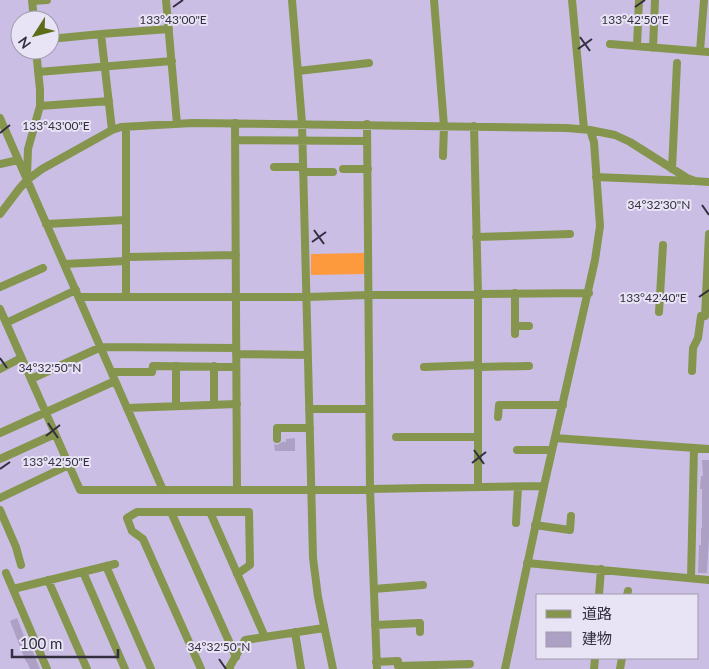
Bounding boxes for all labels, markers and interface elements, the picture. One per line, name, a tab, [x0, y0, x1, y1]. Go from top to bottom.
north arrow	[10, 10, 60, 60]
text: 133°43'00"E	[139, 12, 207, 27]
text: 133°42'50"E	[601, 12, 669, 27]
text: N	[14, 34, 34, 52]
text: 133°43'00"E	[22, 118, 90, 133]
text: 34°32'30"N	[628, 197, 690, 212]
text: 133°42'40"E	[619, 290, 687, 305]
text: 34°32'50"N	[19, 360, 81, 375]
text: 133°42'50"E	[22, 454, 90, 469]
legend	[536, 594, 699, 659]
text: 道路	[582, 604, 612, 622]
scale bar	[12, 626, 119, 658]
text: 建物	[582, 629, 612, 647]
text: 100 m	[20, 634, 62, 652]
text: 34°32'50"N	[188, 639, 250, 654]

